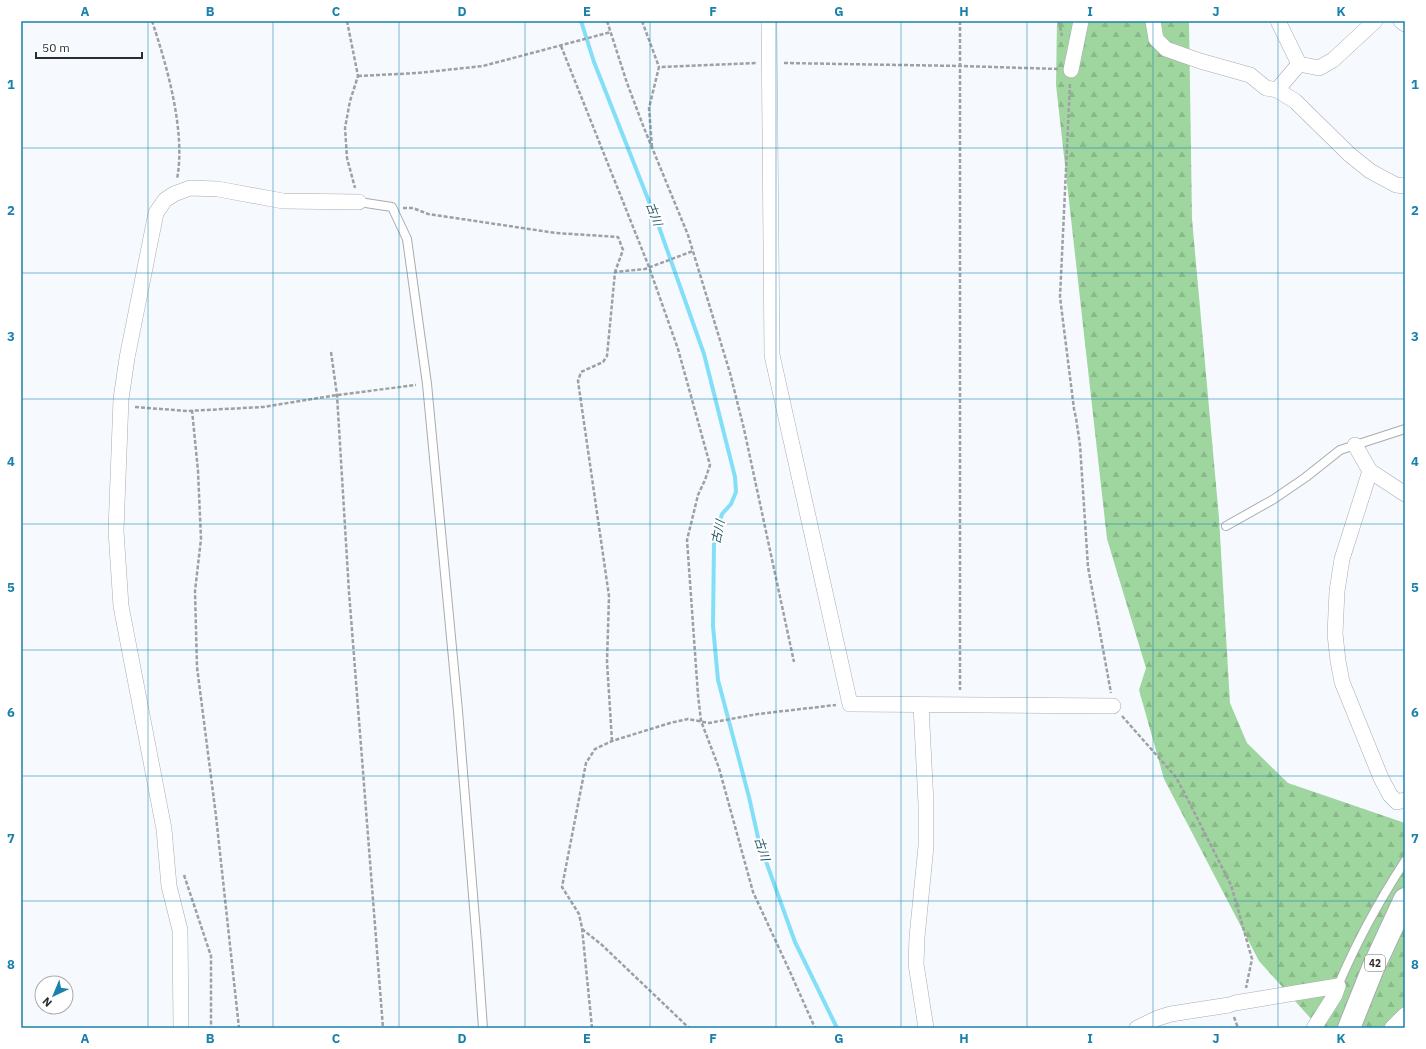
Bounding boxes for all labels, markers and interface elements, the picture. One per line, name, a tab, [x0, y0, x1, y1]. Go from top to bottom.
text: A	[81, 3, 90, 20]
text: B	[206, 3, 215, 20]
text: C	[332, 3, 341, 20]
text: D	[457, 3, 467, 20]
text: E	[583, 3, 591, 20]
text: F	[709, 3, 717, 20]
text: G	[834, 3, 844, 20]
text: H	[959, 3, 969, 20]
text: I	[1087, 3, 1093, 20]
text: J	[1212, 3, 1220, 20]
text: K	[1336, 3, 1346, 20]
scale bar	[36, 34, 142, 60]
text: 50 m	[42, 40, 70, 55]
text: 1	[7, 76, 15, 93]
text: 1	[1411, 76, 1419, 93]
water label: 古川	[643, 200, 666, 230]
text: 2	[7, 202, 15, 219]
text: 2	[1411, 202, 1419, 219]
text: 3	[7, 328, 15, 345]
text: 3	[1411, 328, 1419, 345]
text: 4	[7, 453, 15, 470]
text: 4	[1411, 453, 1419, 470]
water label: 古川	[708, 517, 728, 545]
text: 5	[7, 579, 15, 596]
text: 5	[1411, 579, 1419, 596]
text: 6	[7, 704, 15, 721]
text: 6	[1411, 704, 1419, 721]
text: 7	[7, 830, 15, 847]
text: 7	[1411, 830, 1419, 847]
water label: 古川	[752, 835, 774, 864]
road number: 42	[1365, 955, 1385, 971]
text: 8	[7, 956, 15, 973]
text: 8	[1411, 956, 1419, 973]
north arrow	[34, 975, 74, 1015]
text: N	[39, 994, 55, 1010]
text: A	[81, 1030, 90, 1047]
text: B	[206, 1030, 215, 1047]
text: C	[332, 1030, 341, 1047]
text: D	[457, 1030, 467, 1047]
text: E	[583, 1030, 591, 1047]
text: F	[709, 1030, 717, 1047]
text: G	[834, 1030, 844, 1047]
text: H	[959, 1030, 969, 1047]
text: I	[1087, 1030, 1093, 1047]
text: J	[1212, 1030, 1220, 1047]
text: K	[1336, 1030, 1346, 1047]

